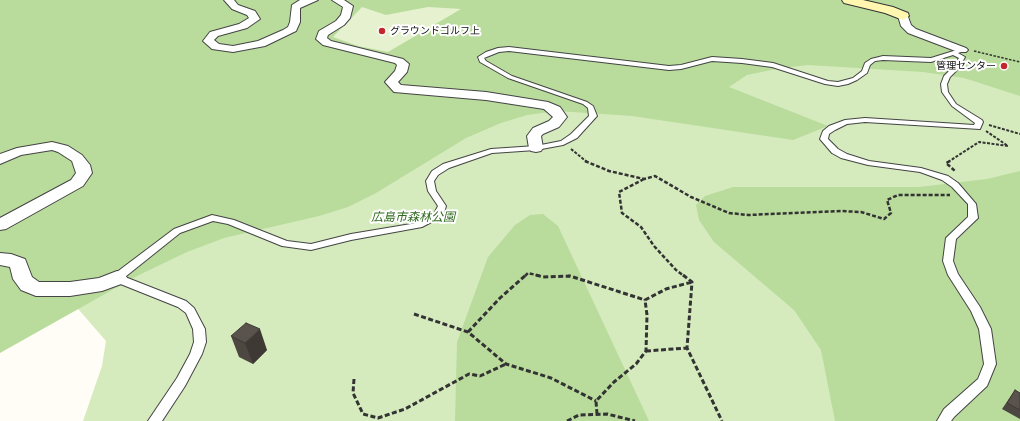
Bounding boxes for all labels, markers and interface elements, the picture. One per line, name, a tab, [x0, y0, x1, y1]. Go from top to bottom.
place label: グラウンドゴルフ上	[390, 25, 480, 37]
marker: グラウンドゴルフ上	[377, 26, 387, 36]
place label: 管理センター	[936, 60, 996, 72]
marker: 管理センター	[999, 61, 1009, 71]
park label: 広島市森林公園	[371, 211, 455, 225]

